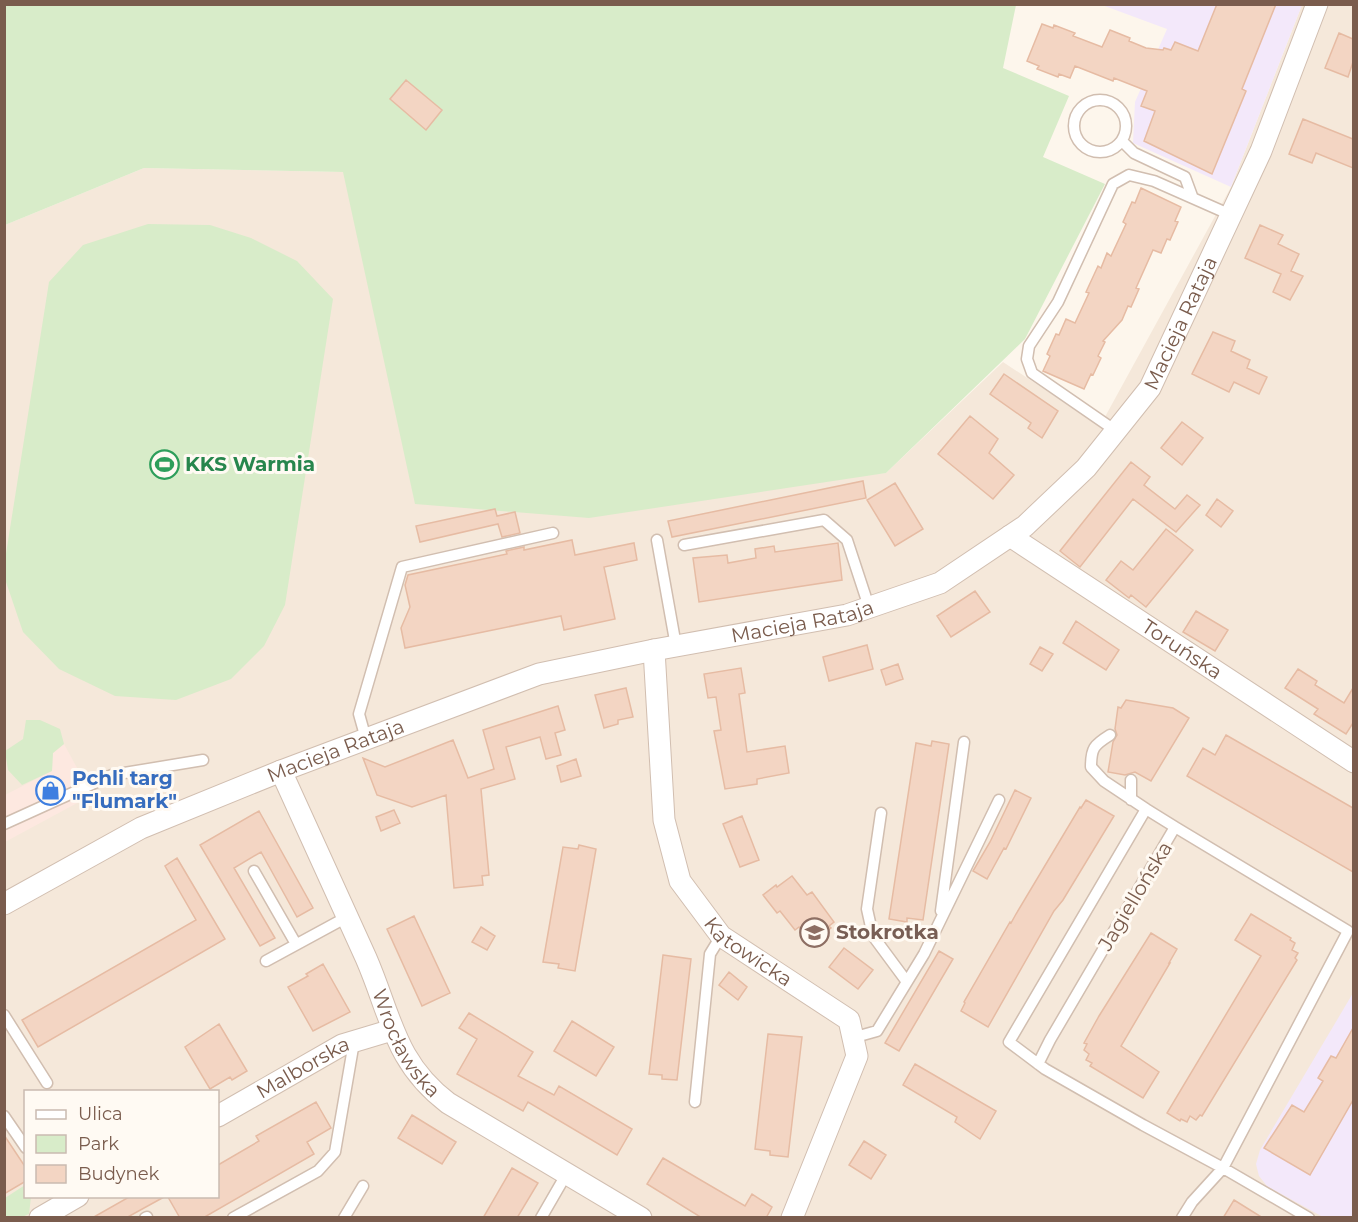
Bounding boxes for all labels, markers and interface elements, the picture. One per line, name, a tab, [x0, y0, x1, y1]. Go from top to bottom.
street label: Macieja Rataja	[1139, 252, 1222, 394]
sports icon: KKS Warmia	[148, 448, 180, 480]
place label: KKS Warmia	[185, 452, 315, 476]
street label: Macieja Rataja	[729, 595, 877, 648]
street label: Toruńska	[1137, 614, 1227, 684]
street label: Macieja Rataja	[263, 714, 408, 788]
place label: Pchli targ "Flumark"	[72, 766, 177, 813]
shop icon: Pchli targ "Flumark"	[35, 774, 67, 806]
street label: Jagiellońska	[1092, 837, 1177, 956]
street label: Katowicka	[699, 912, 797, 991]
school or university icon: Stokrotka	[799, 916, 831, 948]
place label: Stokrotka	[836, 920, 939, 944]
street label: Wrocławska	[367, 986, 445, 1103]
street label: Malborska	[252, 1031, 352, 1103]
legend	[24, 1090, 219, 1198]
text: Ulica	[78, 1103, 123, 1125]
text: Park	[78, 1133, 119, 1155]
text: Budynek	[78, 1163, 160, 1185]

